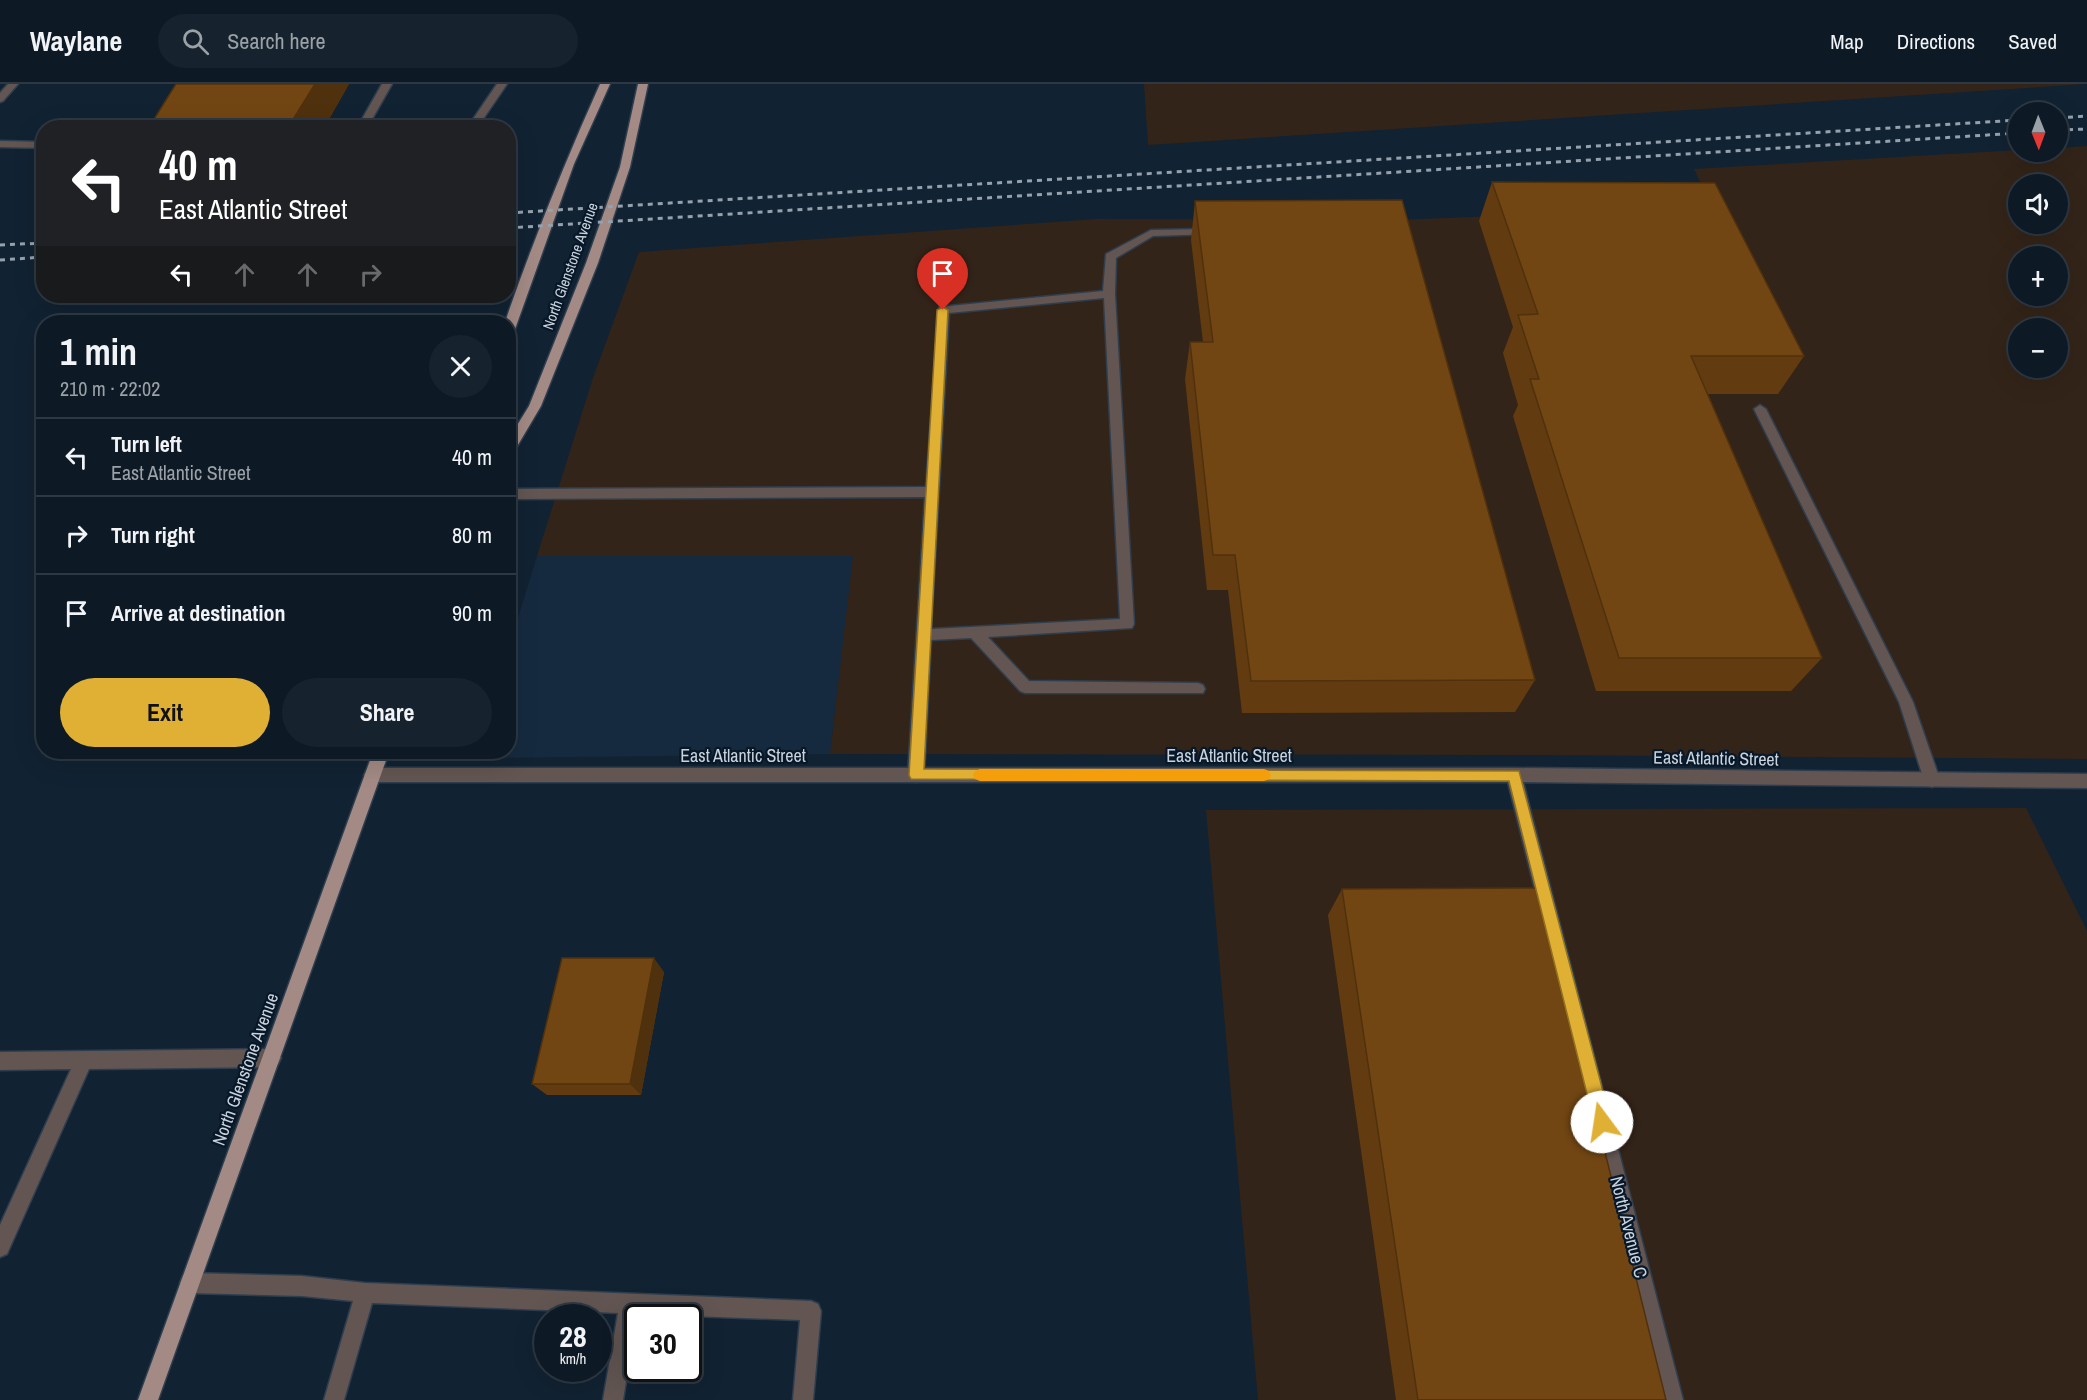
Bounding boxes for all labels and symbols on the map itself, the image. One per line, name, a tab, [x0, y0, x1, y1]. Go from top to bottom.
north arrow	[2008, 102, 2068, 162]
street label: North Glenstone Avenue	[537, 199, 603, 332]
pin	[917, 248, 968, 310]
street label: East Atlantic Street	[680, 743, 806, 768]
street label: East Atlantic Street	[1166, 743, 1292, 768]
street label: East Atlantic Street	[1653, 744, 1779, 772]
street label: North Glenstone Avenue	[206, 989, 284, 1149]
position arrow	[1570, 1090, 1634, 1154]
street label: North Avenue C	[1604, 1174, 1654, 1280]
speed limit sign: 30	[624, 1304, 702, 1382]

